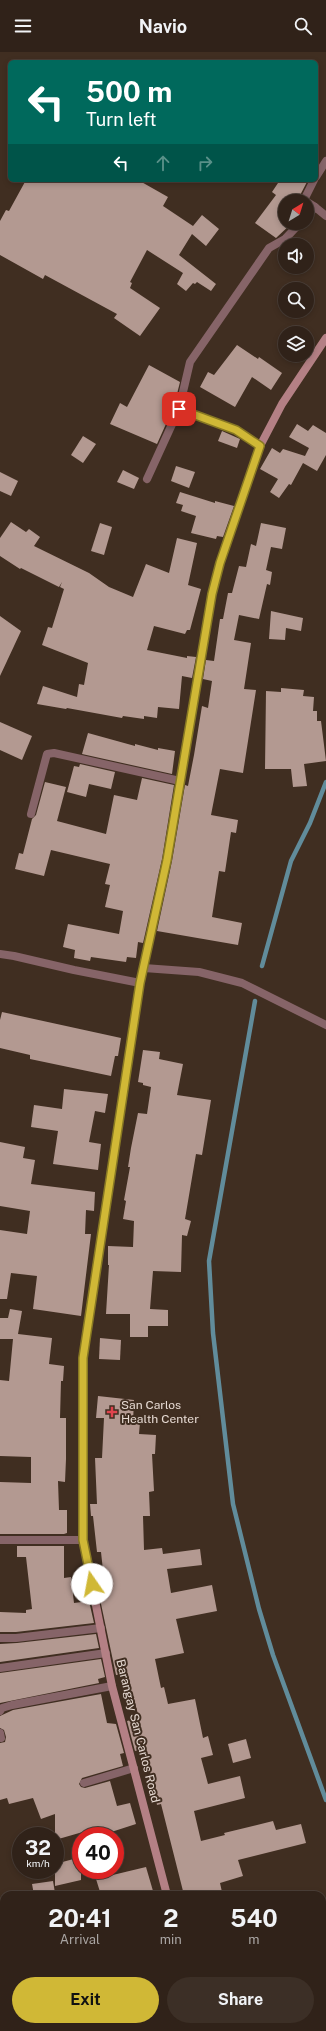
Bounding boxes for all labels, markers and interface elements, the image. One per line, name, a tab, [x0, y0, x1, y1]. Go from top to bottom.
icon: menu	[12, 15, 34, 37]
icon: search	[292, 15, 314, 37]
text: Navio	[139, 16, 187, 37]
text: 500 m	[86, 75, 172, 108]
icon: left	[20, 76, 72, 128]
text: Turn left	[86, 109, 156, 130]
icon: left	[110, 152, 132, 174]
icon: ahead	[152, 152, 174, 174]
icon: right	[194, 152, 216, 174]
north arrow	[278, 194, 314, 230]
map controls	[278, 194, 314, 362]
button: sound	[278, 238, 314, 274]
button: search	[278, 282, 314, 318]
button: layers	[278, 326, 314, 362]
pin	[162, 392, 196, 426]
icon: arrive	[168, 398, 190, 420]
place label: San Carlos Health Center	[121, 1398, 199, 1426]
marker: San Carlos Health Center	[106, 1406, 118, 1418]
position arrow	[71, 1563, 113, 1605]
street label: Barangay San Carlos Road	[113, 1658, 163, 1804]
speed limit sign: 40	[72, 1827, 124, 1879]
text: 32	[25, 1836, 51, 1860]
text: km/h	[26, 1857, 50, 1869]
text: 20:41	[48, 1904, 111, 1932]
text: 2	[163, 1904, 178, 1932]
text: 540	[230, 1904, 278, 1932]
text: Arrival	[60, 1932, 100, 1947]
text: min	[160, 1932, 182, 1947]
text: m	[248, 1932, 260, 1947]
button: Exit	[12, 1977, 159, 2023]
button: Share	[167, 1977, 314, 2023]

